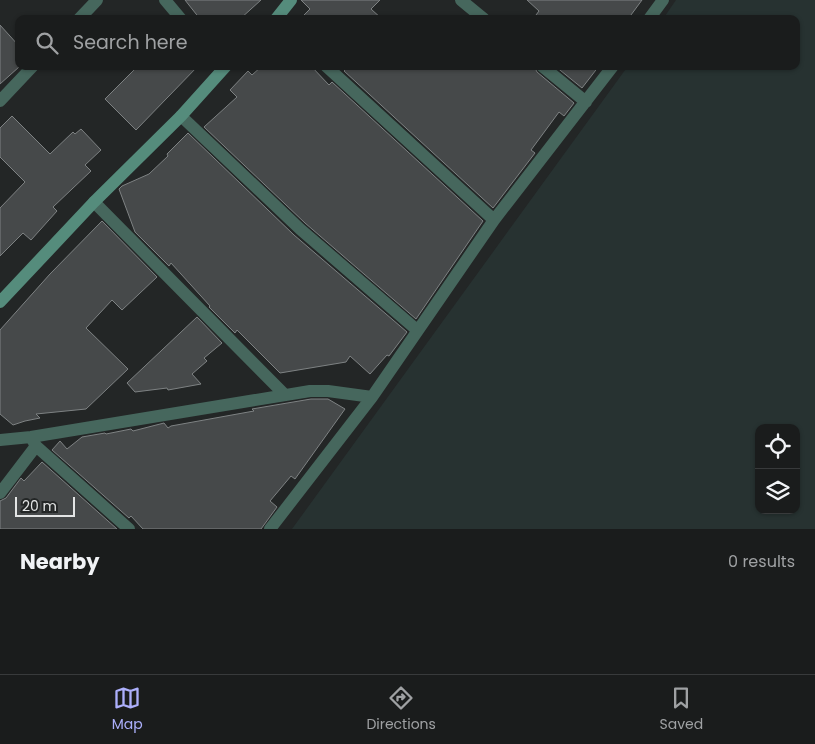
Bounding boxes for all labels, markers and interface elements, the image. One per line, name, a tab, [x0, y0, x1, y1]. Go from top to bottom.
search box	[15, 15, 800, 70]
icon: search	[33, 29, 61, 57]
text: Search here	[73, 29, 187, 56]
map controls	[755, 424, 800, 514]
button: locate	[755, 424, 800, 469]
button: layers	[755, 469, 800, 514]
scale bar	[15, 494, 75, 517]
text: 20 m	[22, 496, 57, 516]
text: Nearby	[20, 547, 100, 576]
text: 0 results	[728, 550, 795, 573]
tab: Map	[112, 684, 143, 735]
tab: Directions	[366, 684, 436, 735]
tab: Saved	[659, 684, 703, 735]

